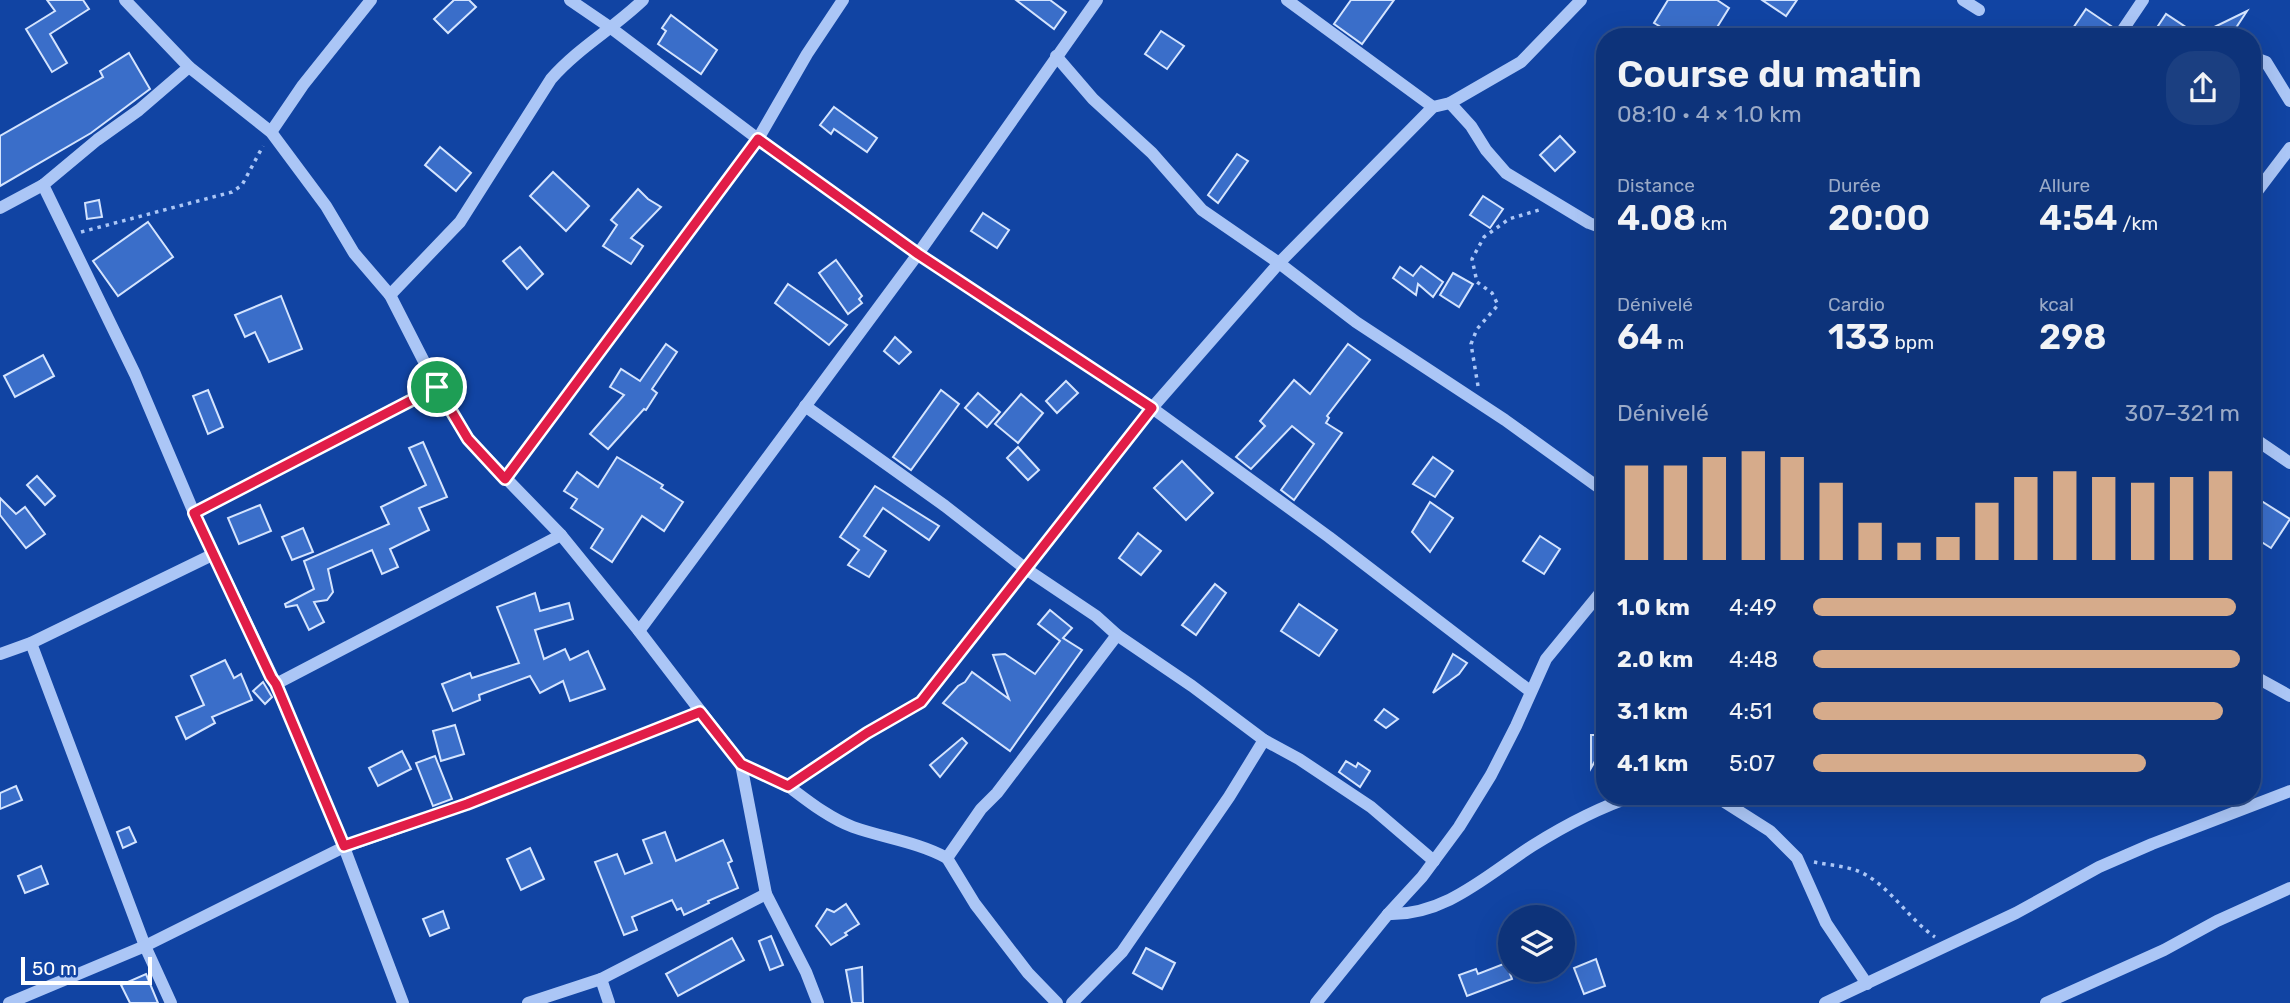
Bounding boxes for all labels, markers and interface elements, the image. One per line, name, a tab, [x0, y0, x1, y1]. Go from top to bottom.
text: Course du matin	[1617, 51, 1922, 97]
button: share	[2166, 51, 2240, 125]
text: 08:10 · 4 × 1.0 km	[1617, 100, 1802, 128]
text: Distance	[1617, 174, 1695, 197]
text: Durée	[1828, 174, 1881, 197]
text: Allure	[2039, 174, 2090, 197]
text: 4.08	[1617, 197, 1696, 239]
text: 20:00	[1828, 197, 1930, 239]
text: 4:54	[2039, 197, 2118, 239]
text: km	[1696, 212, 1727, 235]
text: /km	[2118, 212, 2158, 235]
text: Dénivelé	[1617, 293, 1693, 316]
text: Cardio	[1828, 293, 1885, 316]
text: kcal	[2039, 293, 2074, 316]
text: 64	[1617, 316, 1663, 358]
text: 133	[1828, 316, 1890, 358]
text: 298	[2039, 316, 2107, 358]
text: m	[1663, 331, 1684, 354]
text: bpm	[1890, 331, 1934, 354]
pin	[407, 357, 467, 417]
icon: arrive	[418, 368, 456, 406]
text: Dénivelé	[1617, 399, 1709, 427]
text: 307–321 m	[2125, 399, 2240, 427]
text: 1.0 km	[1617, 593, 1690, 621]
text: 4:49	[1729, 593, 1777, 621]
text: 2.0 km	[1617, 645, 1693, 673]
text: 4:48	[1729, 645, 1778, 673]
text: 3.1 km	[1617, 697, 1688, 725]
text: 4:51	[1729, 697, 1772, 725]
text: 4.1 km	[1617, 749, 1688, 777]
text: 5:07	[1729, 749, 1775, 777]
map controls	[1498, 905, 1575, 982]
button: layers	[1498, 905, 1575, 982]
scale bar	[21, 954, 152, 986]
text: 50 m	[32, 957, 77, 980]

